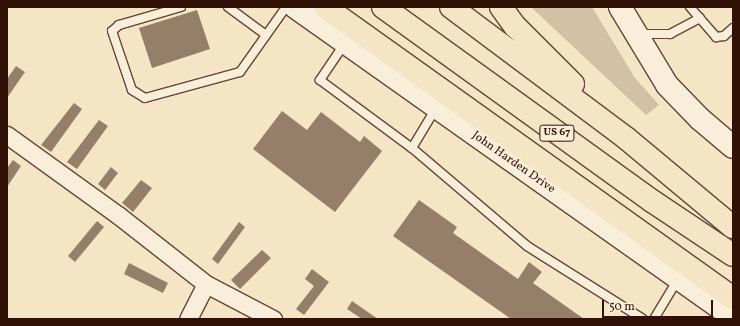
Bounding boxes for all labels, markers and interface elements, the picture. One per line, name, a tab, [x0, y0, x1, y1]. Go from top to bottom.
road number: US 67	[539, 124, 575, 142]
street label: John Harden Drive	[469, 129, 557, 197]
scale bar	[604, 292, 715, 318]
text: 50 m	[609, 299, 635, 315]

